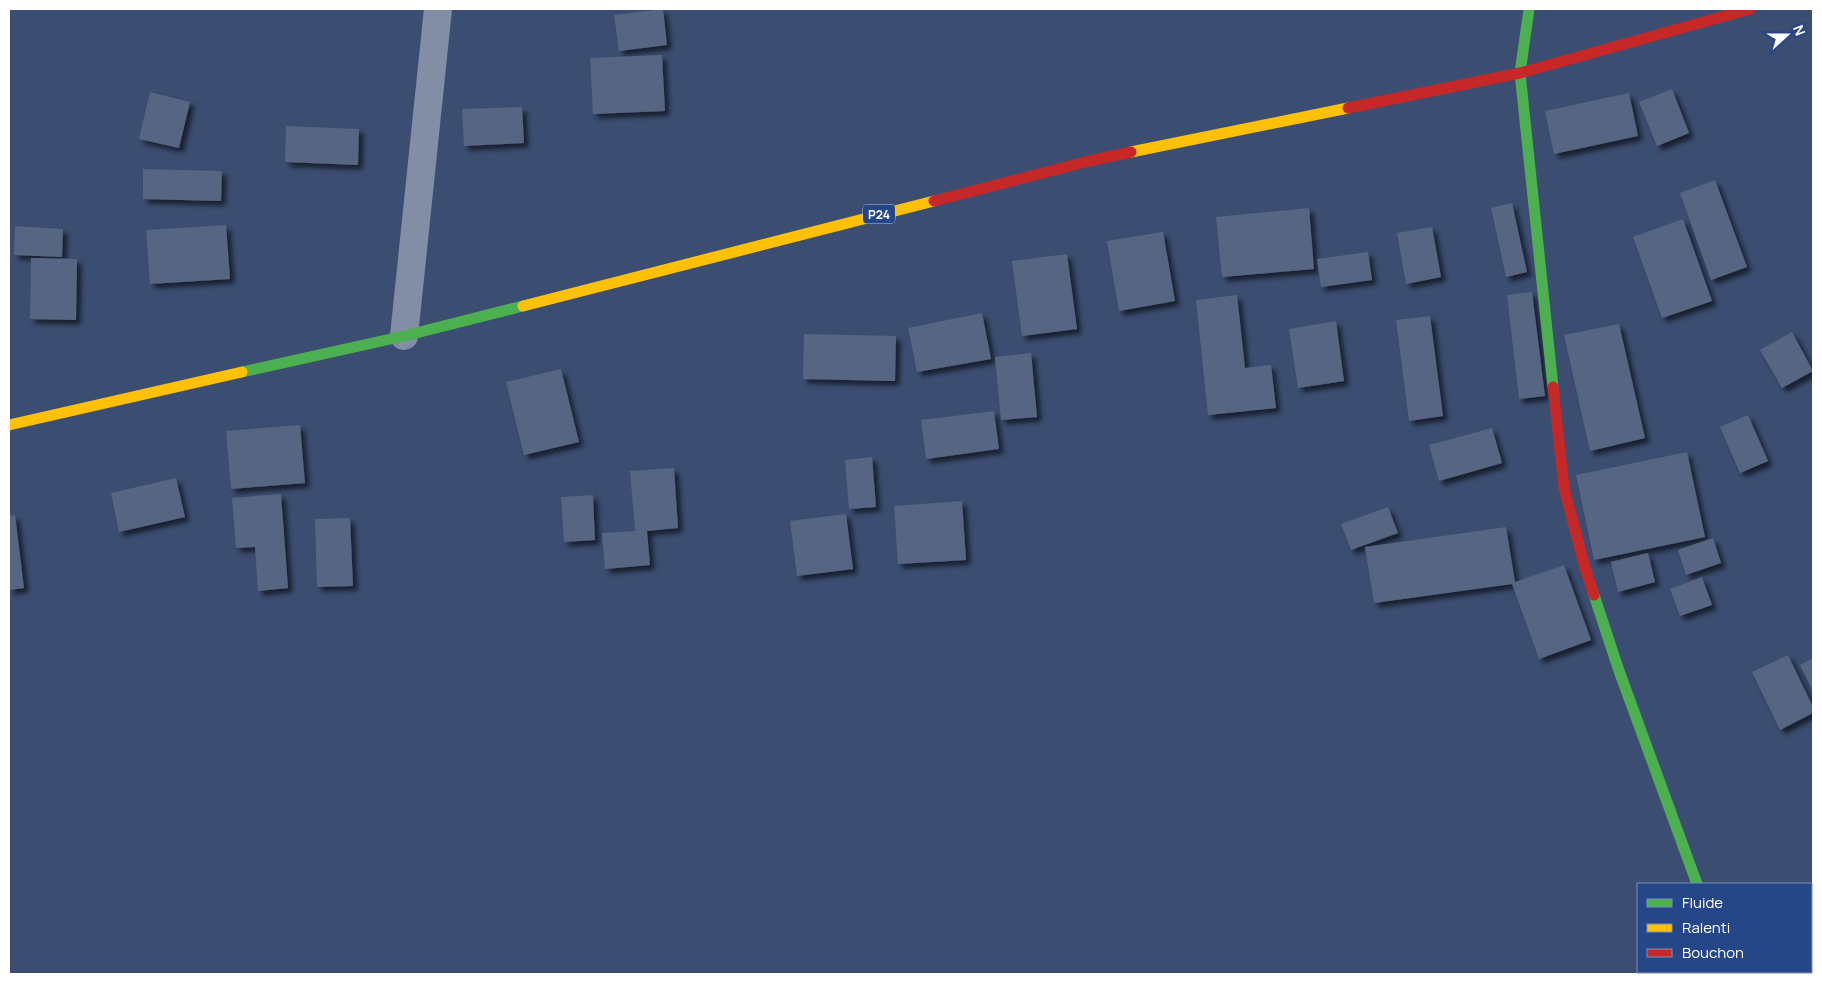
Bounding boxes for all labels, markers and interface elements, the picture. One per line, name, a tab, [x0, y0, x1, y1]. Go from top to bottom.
north arrow	[1762, 10, 1812, 60]
text: N	[1789, 22, 1810, 38]
road number: P24	[863, 204, 895, 223]
legend	[1637, 883, 1812, 973]
text: Fluide	[1682, 892, 1723, 913]
text: Ralenti	[1682, 917, 1730, 938]
text: Bouchon	[1682, 942, 1744, 963]

